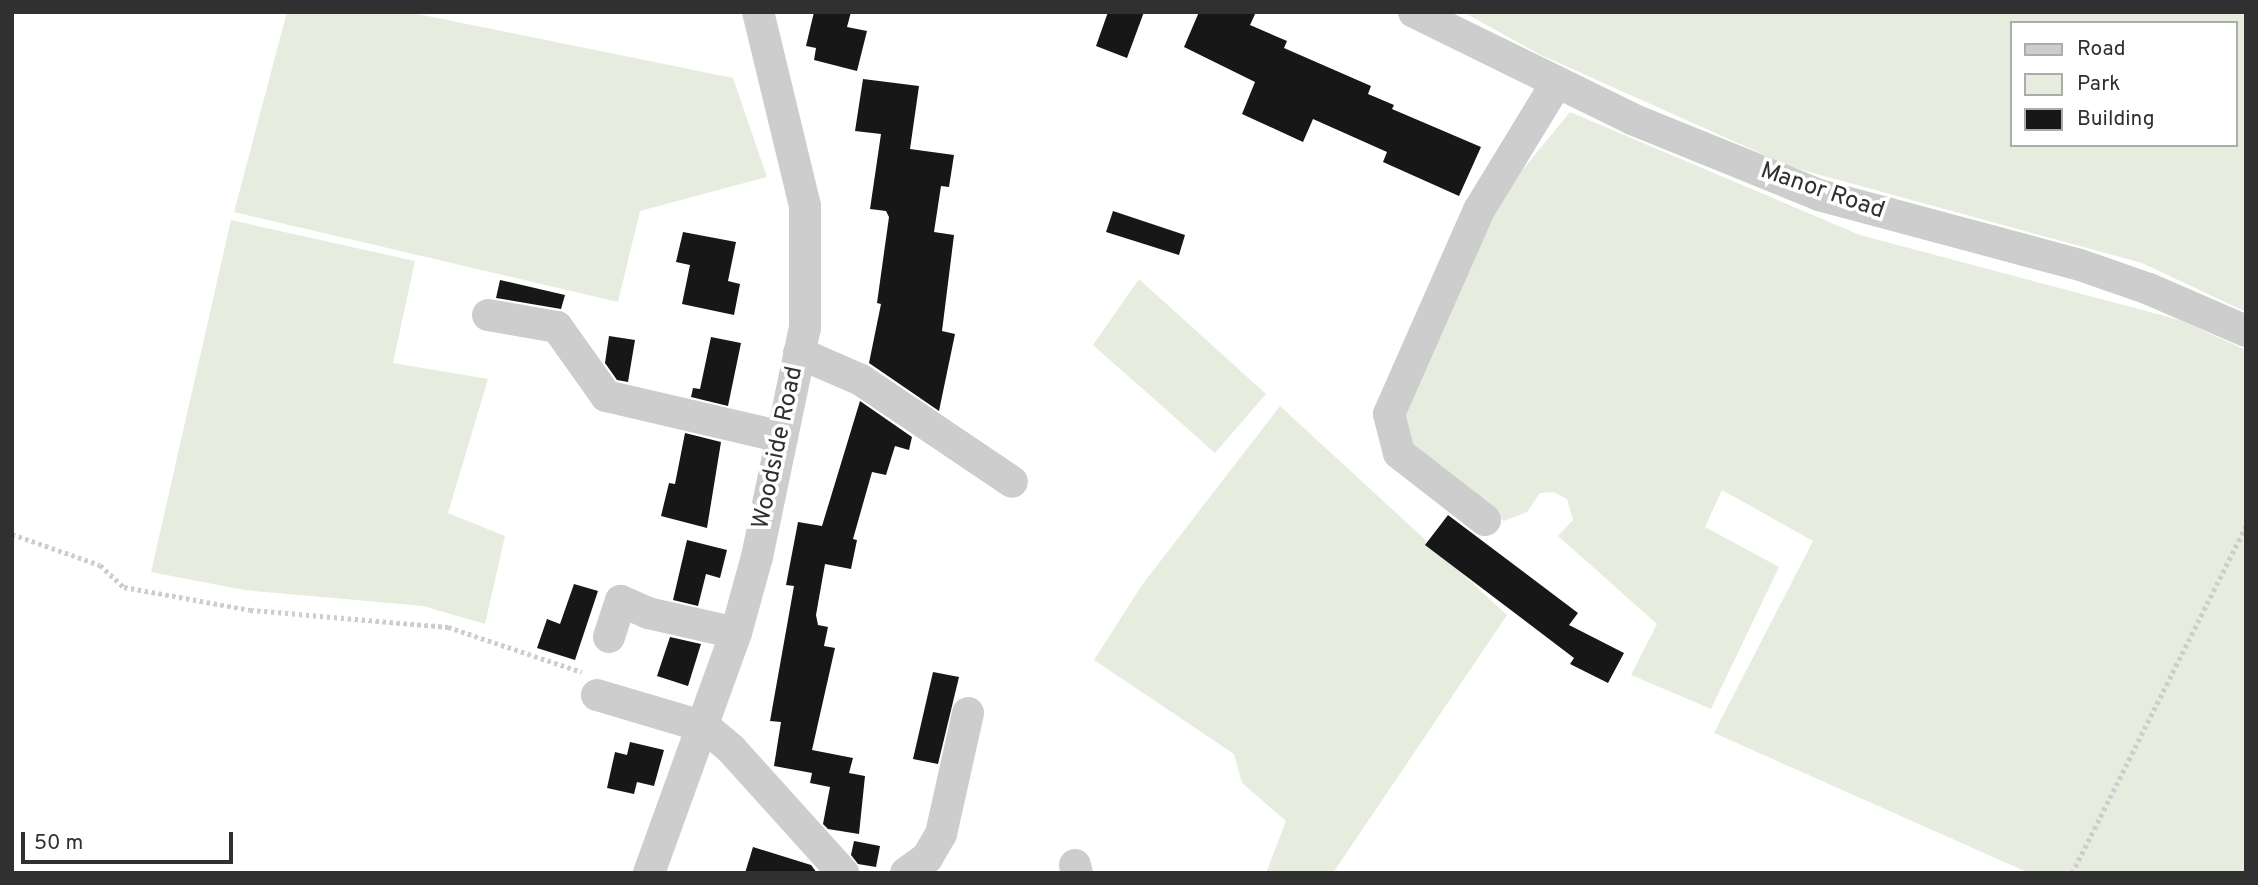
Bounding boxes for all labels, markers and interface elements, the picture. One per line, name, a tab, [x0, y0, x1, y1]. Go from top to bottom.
legend	[2010, 21, 2237, 147]
text: Road	[2077, 36, 2126, 63]
text: Park	[2077, 71, 2120, 98]
text: Building	[2077, 106, 2155, 133]
street label: Manor Road	[1756, 157, 1888, 227]
street label: Woodside Road	[748, 364, 810, 532]
scale bar	[24, 818, 236, 862]
text: 50 m	[34, 830, 83, 857]

